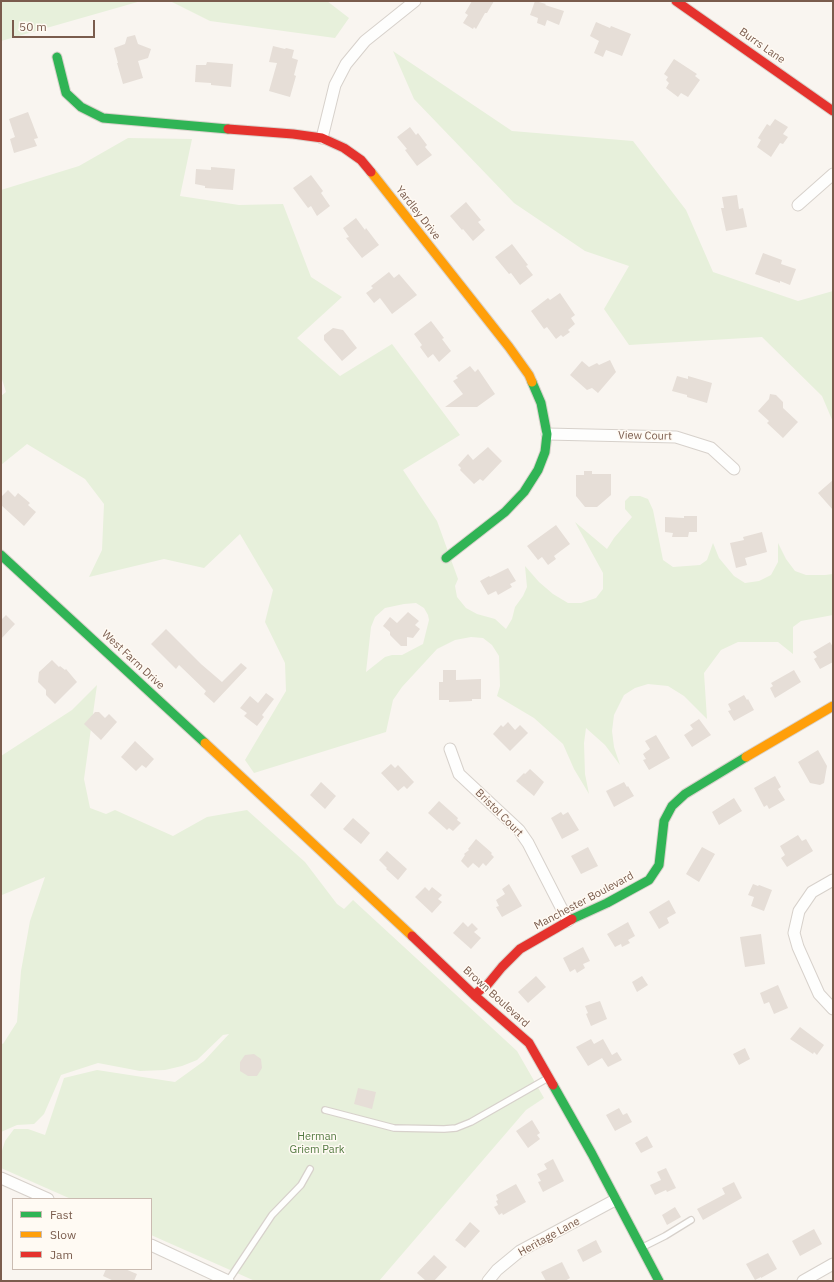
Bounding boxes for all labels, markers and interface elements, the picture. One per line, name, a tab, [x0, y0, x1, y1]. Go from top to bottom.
scale bar	[14, 12, 97, 38]
text: 50 m	[19, 19, 47, 34]
street label: Burrs Lane	[736, 25, 788, 67]
street label: Yardley Drive	[393, 183, 443, 243]
street label: View Court	[618, 429, 672, 443]
street label: West Farm Drive	[99, 628, 167, 692]
street label: Bristol Court	[472, 786, 526, 840]
street label: Manchester Boulevard	[532, 869, 636, 933]
street label: Brown Boulevard	[460, 964, 532, 1030]
park label: Herman Griem Park	[290, 1130, 344, 1156]
legend	[12, 1198, 152, 1270]
text: Fast	[50, 1207, 73, 1222]
street label: Heritage Lane	[516, 1215, 582, 1259]
text: Slow	[50, 1227, 76, 1242]
text: Jam	[50, 1247, 73, 1262]

